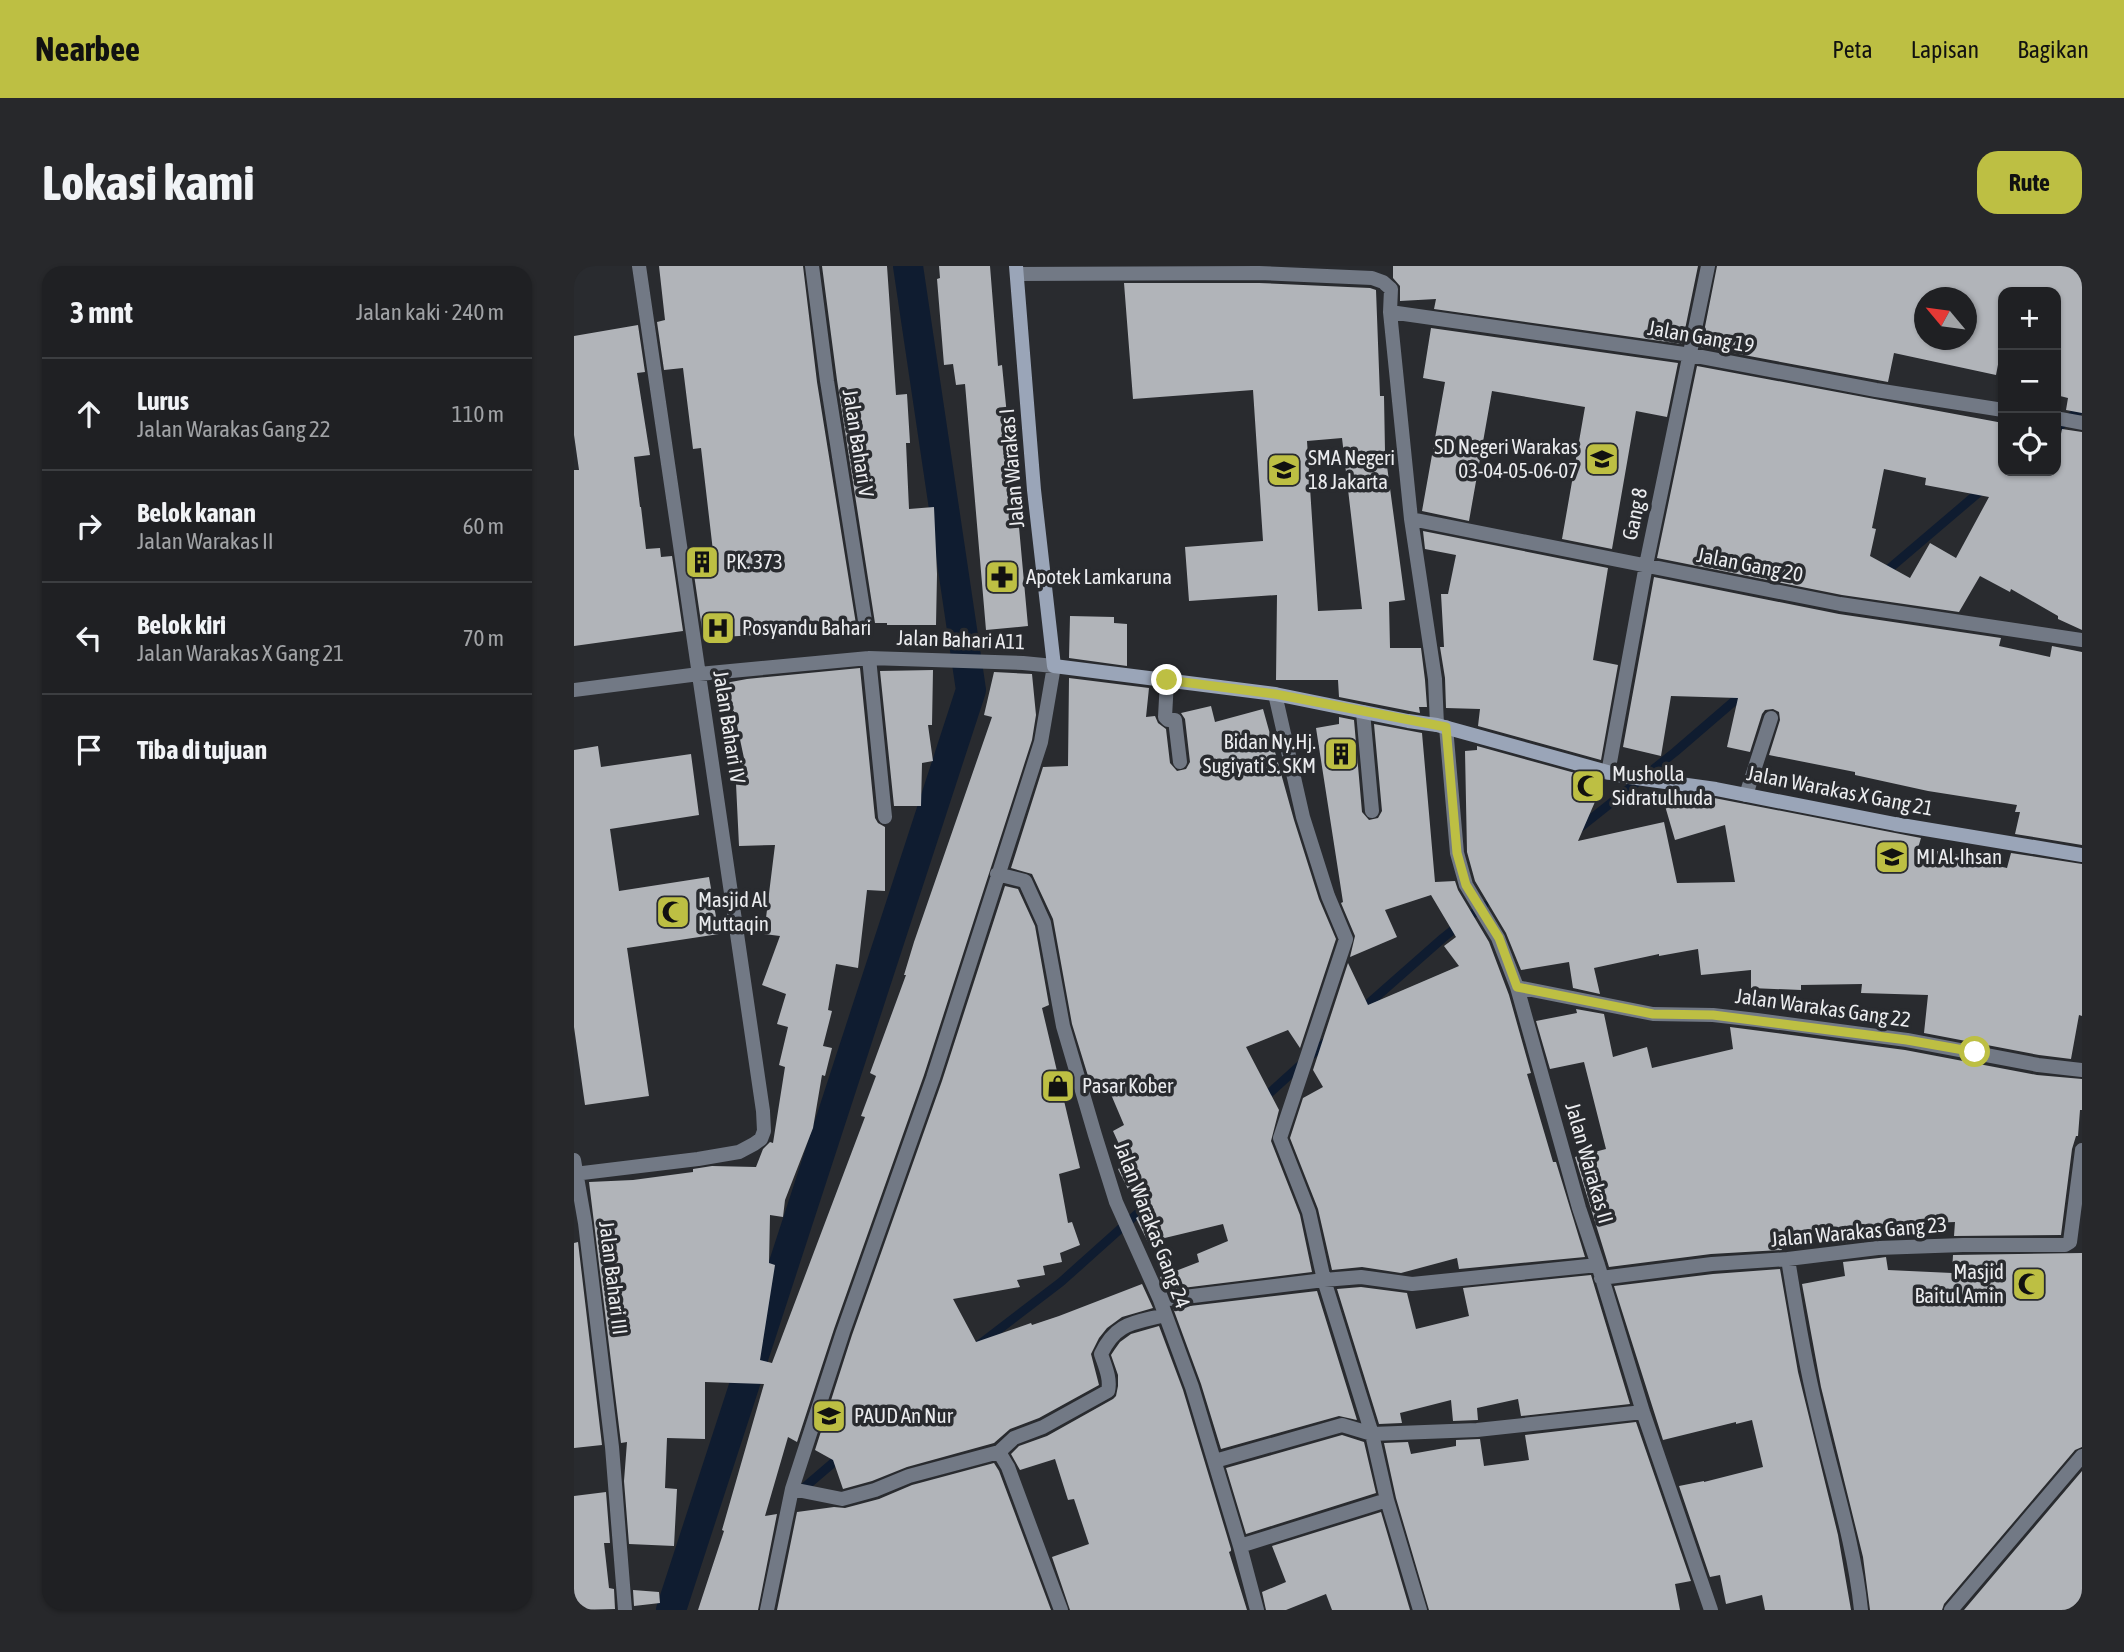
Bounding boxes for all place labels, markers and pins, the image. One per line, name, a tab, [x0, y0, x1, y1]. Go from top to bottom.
place label: SD Negeri Warakas 03-04-05-06-07	[1434, 434, 1578, 482]
school or university icon: SD Negeri Warakas 03-04-05-06-07	[1583, 440, 1621, 478]
place label: SMA Negeri 18 Jakarta	[1308, 445, 1395, 493]
school or university icon: SMA Negeri 18 Jakarta	[1265, 451, 1303, 489]
building icon: PK. 373	[683, 543, 721, 581]
place label: PK. 373	[726, 549, 783, 573]
pharmacy icon: Apotek Lamkaruna	[983, 558, 1021, 596]
place label: Apotek Lamkaruna	[1026, 564, 1172, 588]
hospital icon: Posyandu Bahari	[699, 609, 737, 647]
place label: Posyandu Bahari	[742, 615, 871, 639]
place label: Bidan Ny.Hj. Sugiyati S. SKM	[1203, 729, 1316, 777]
building icon: Bidan Ny.Hj. Sugiyati S. SKM	[1322, 735, 1360, 773]
place label: Musholla Sidratulhuda	[1612, 761, 1713, 809]
mosque icon: Musholla Sidratulhuda	[1569, 767, 1607, 805]
school or university icon: MI Al-Ihsan	[1873, 838, 1911, 876]
place label: MI Al-Ihsan	[1916, 844, 2002, 868]
place label: Masjid Al Muttaqin	[698, 887, 769, 935]
mosque icon: Masjid Al Muttaqin	[654, 893, 692, 931]
shop icon: Pasar Kober	[1039, 1067, 1077, 1105]
place label: Pasar Kober	[1082, 1073, 1174, 1097]
place label: Masjid Baitul Amin	[1914, 1259, 2004, 1307]
mosque icon: Masjid Baitul Amin	[2010, 1265, 2048, 1303]
school or university icon: PAUD An Nur	[810, 1397, 848, 1435]
place label: PAUD An Nur	[854, 1403, 954, 1427]

